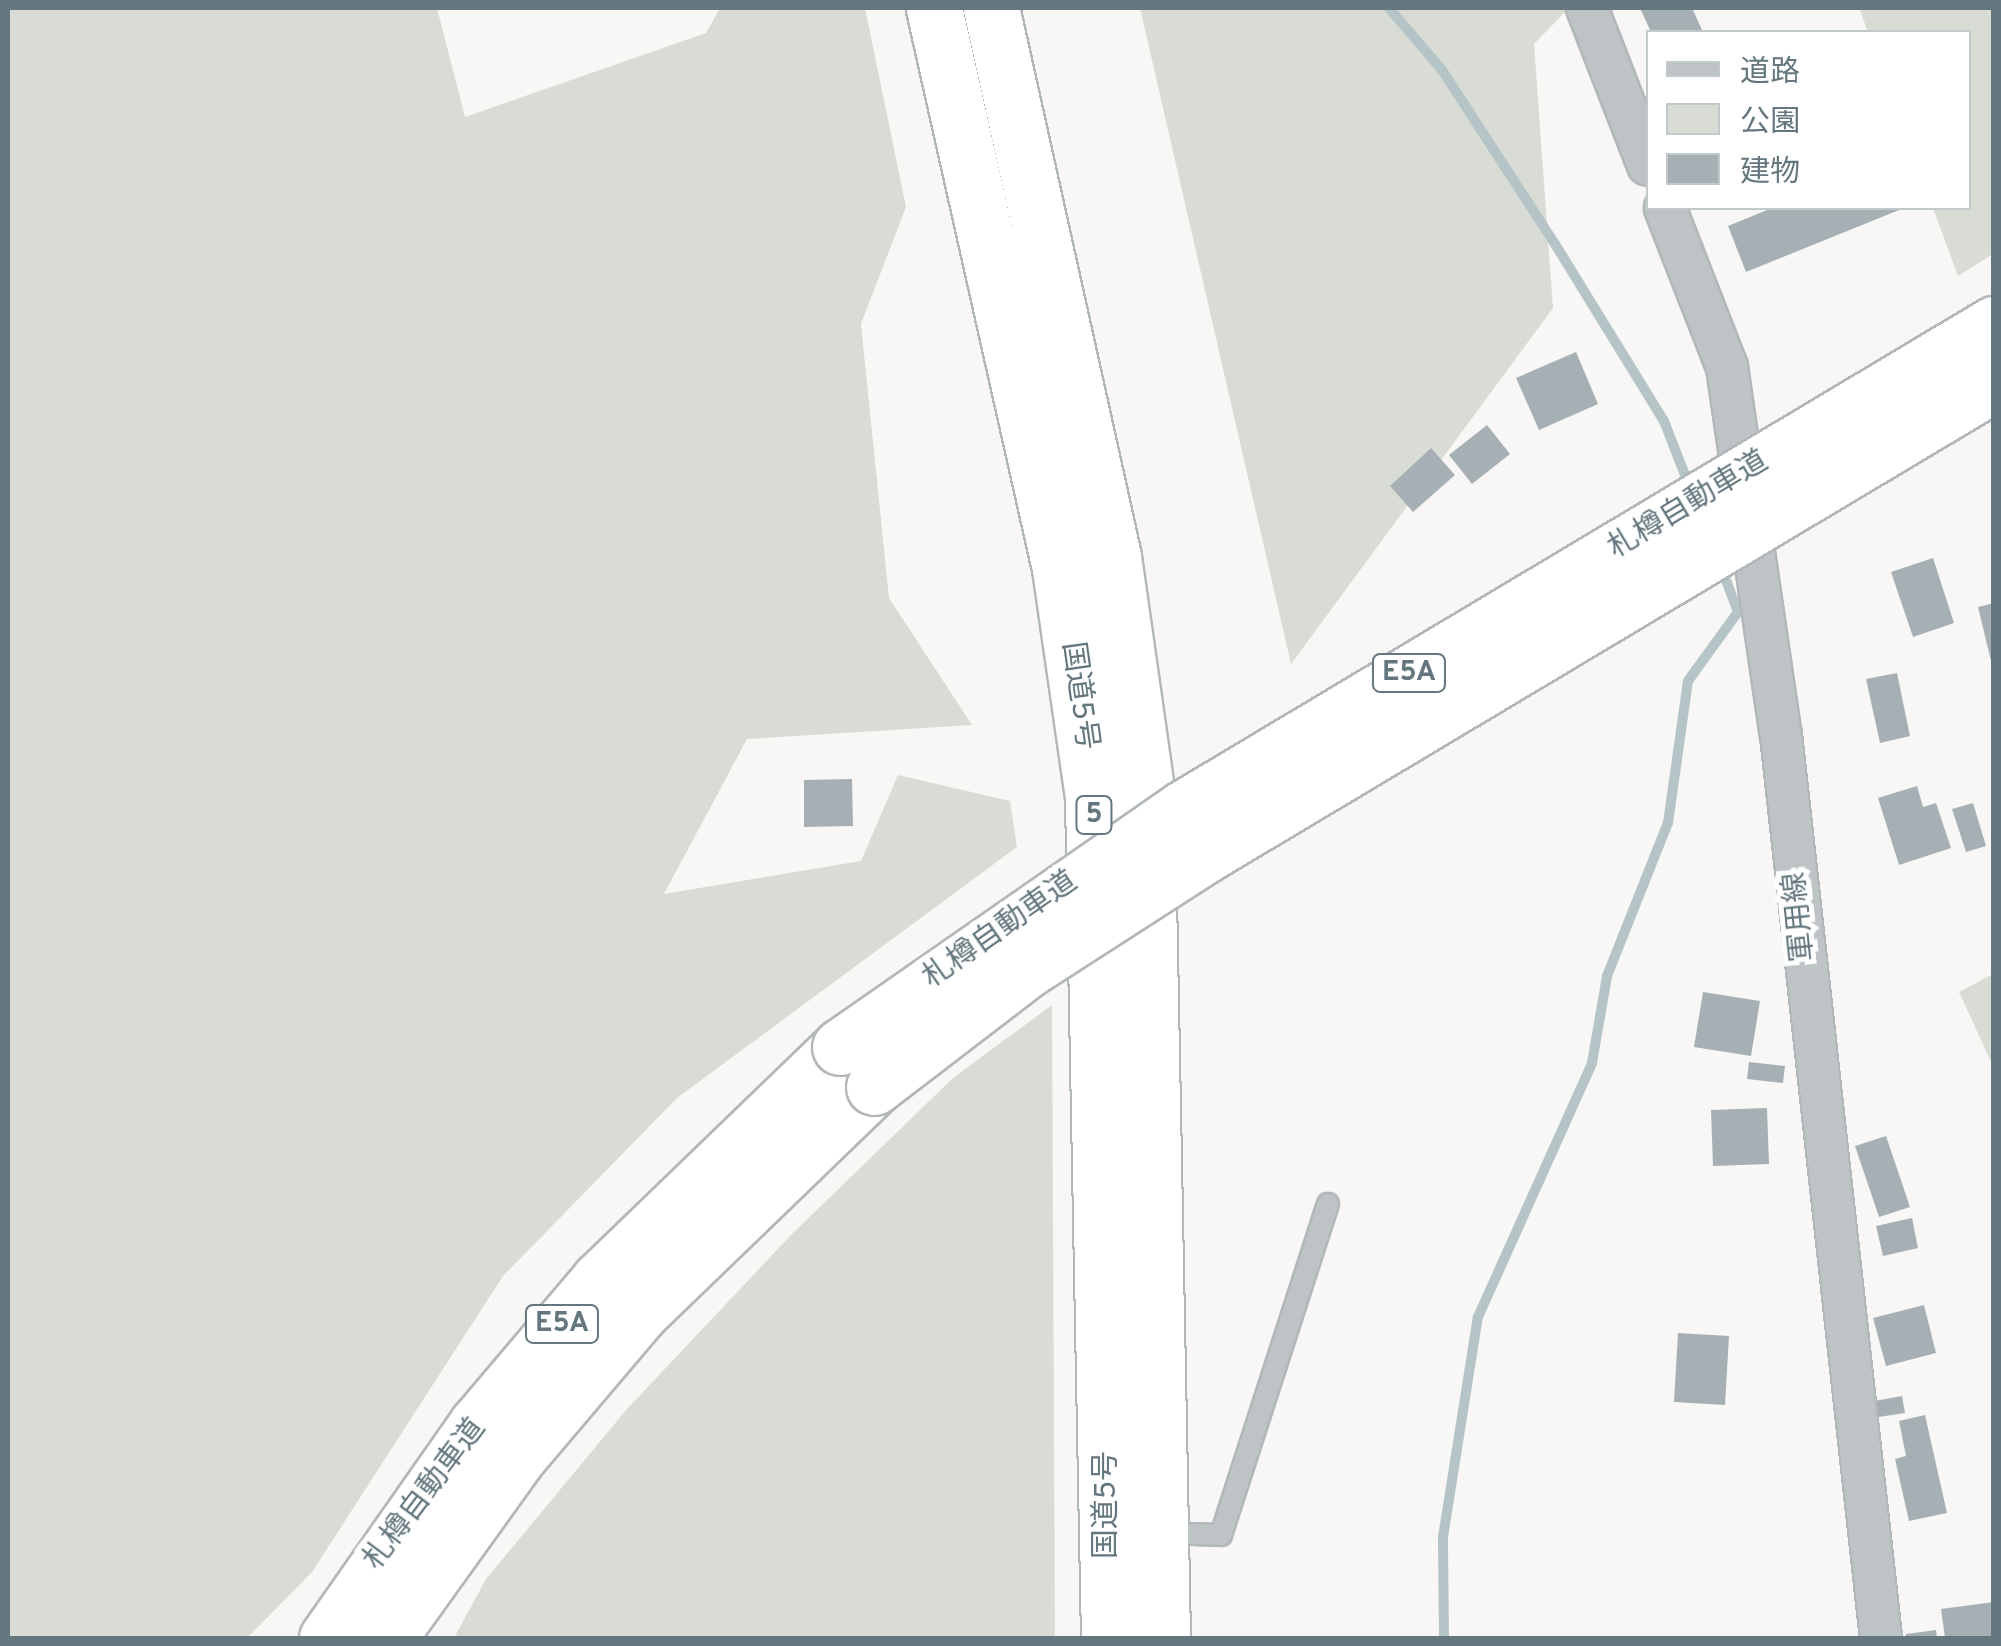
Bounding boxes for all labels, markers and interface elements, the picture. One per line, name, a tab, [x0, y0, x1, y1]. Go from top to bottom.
legend	[1646, 30, 1971, 210]
text: 道路	[1740, 55, 1800, 92]
text: 公園	[1740, 105, 1800, 142]
text: 建物	[1740, 155, 1800, 192]
street label: 札樽自動車道	[1603, 444, 1775, 568]
street label: 国道5号	[1053, 640, 1103, 752]
road number: E5A	[1372, 650, 1446, 696]
road number: 5	[1074, 792, 1114, 838]
street label: 札樽自動車道	[917, 865, 1085, 997]
street label: 軍用線	[1778, 870, 1824, 964]
road number: E5A	[524, 1301, 600, 1347]
street label: 札樽自動車道	[357, 1412, 495, 1578]
street label: 国道5号	[1090, 1451, 1126, 1559]

